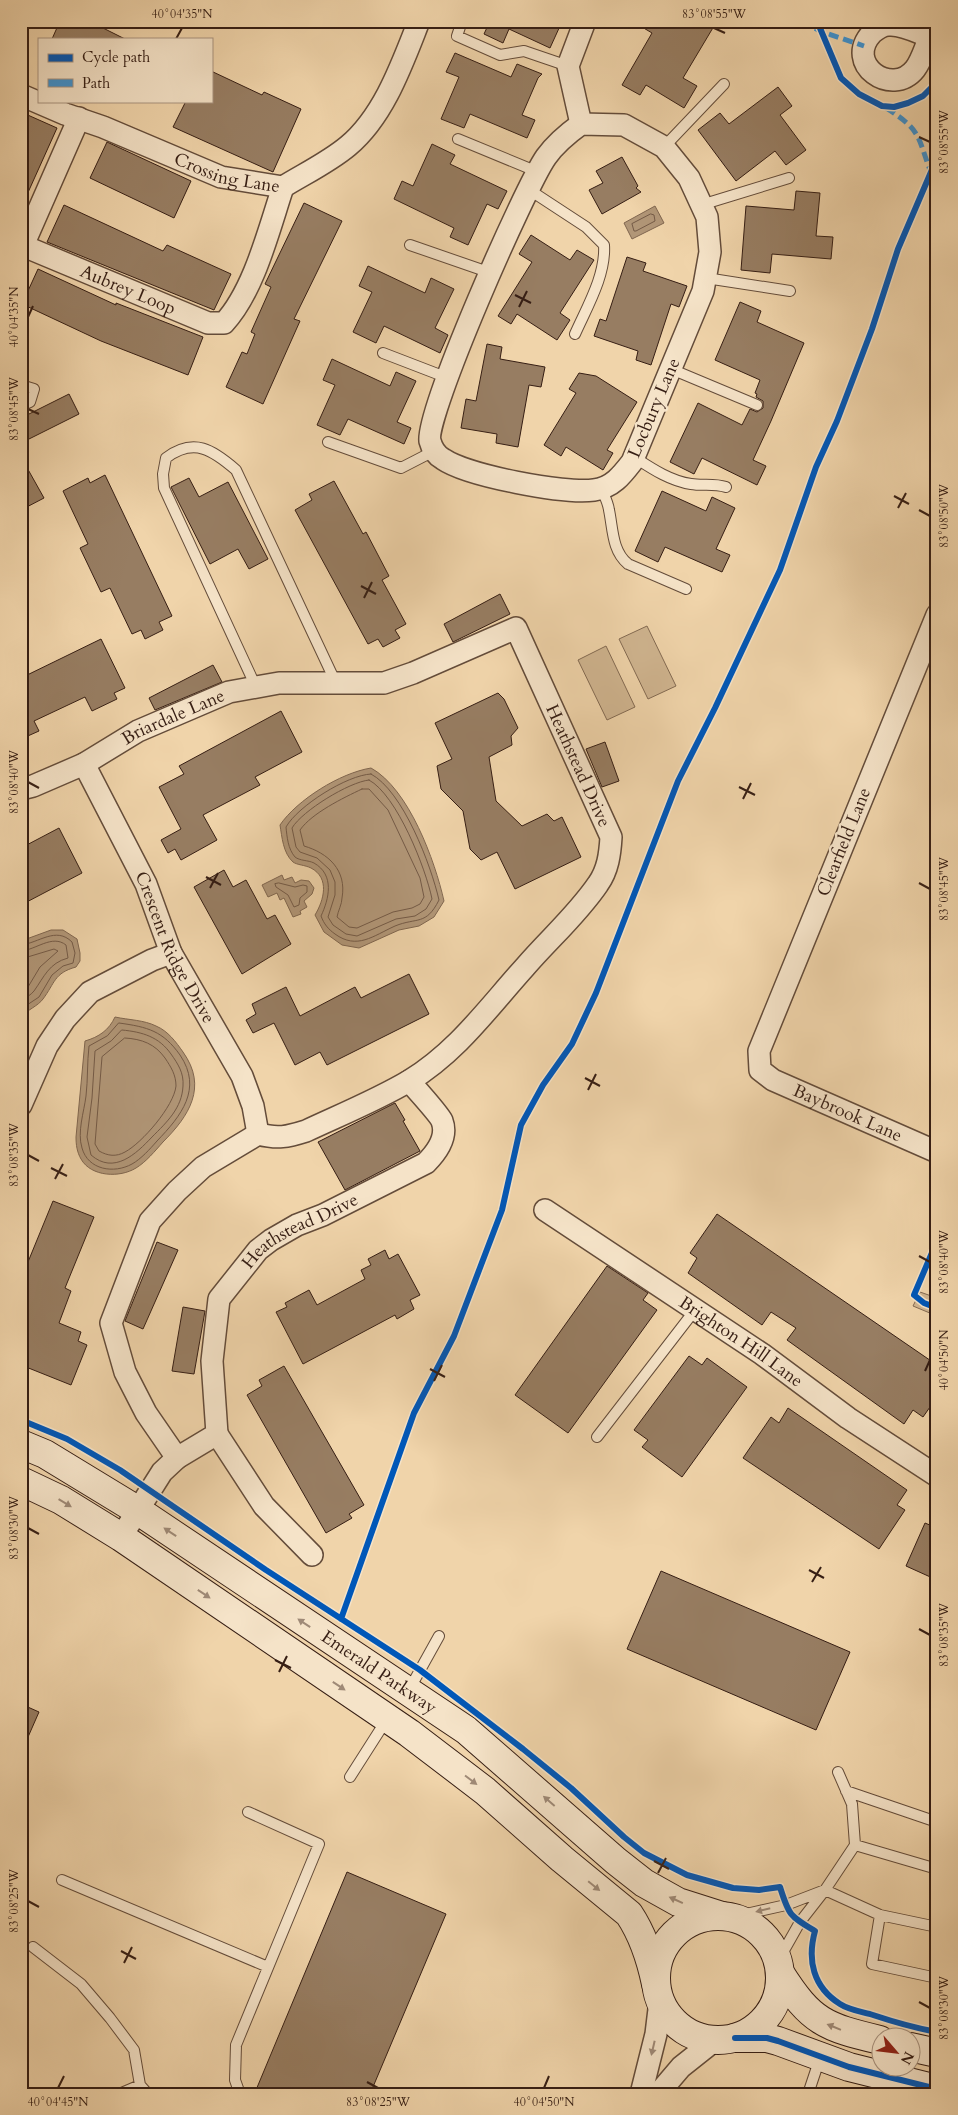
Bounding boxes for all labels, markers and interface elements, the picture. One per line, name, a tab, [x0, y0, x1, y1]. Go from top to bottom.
text: 40°04'35"N	[152, 6, 213, 22]
text: 83°08'55"W	[682, 6, 747, 22]
legend	[38, 38, 212, 102]
text: Cycle path	[82, 47, 151, 67]
text: Path	[82, 73, 111, 93]
text: 83°08'55"W	[936, 109, 952, 174]
street label: Crossing Lane	[170, 146, 282, 199]
street label: Aubrey Loop	[76, 259, 180, 321]
text: 40°04'35"N	[6, 286, 22, 347]
street label: Locbury Lane	[622, 354, 686, 462]
text: 83°08'45"W	[6, 376, 22, 441]
text: 83°08'50"W	[936, 483, 952, 548]
street label: Briardale Lane	[117, 683, 228, 751]
street label: Heathstead Drive	[540, 700, 617, 831]
text: 83°08'40"W	[6, 749, 22, 814]
street label: Clearfield Lane	[811, 784, 877, 900]
text: 83°08'45"W	[936, 856, 952, 921]
street label: Crescent Ridge Drive	[129, 867, 221, 1028]
street label: Baybrook Lane	[789, 1078, 906, 1148]
text: 83°08'35"W	[6, 1122, 22, 1187]
street label: Heathstead Drive	[236, 1187, 362, 1274]
text: 83°08'40"W	[936, 1229, 952, 1294]
street label: Brighton Hill Lane	[674, 1290, 808, 1393]
text: 40°04'50"N	[936, 1329, 952, 1390]
text: 83°08'30"W	[6, 1495, 22, 1560]
one-way arrow	[58, 1498, 72, 1507]
one-way arrow	[163, 1527, 176, 1537]
one-way arrow	[198, 1589, 211, 1599]
text: 83°08'35"W	[936, 1602, 952, 1667]
one-way arrow	[297, 1618, 311, 1628]
street label: Emerald Parkway	[316, 1624, 442, 1720]
one-way arrow	[332, 1681, 346, 1691]
one-way arrow	[464, 1775, 478, 1785]
one-way arrow	[542, 1795, 555, 1806]
text: 83°08'25"W	[6, 1868, 22, 1933]
one-way arrow	[587, 1881, 600, 1892]
one-way arrow	[669, 1896, 683, 1904]
one-way arrow	[755, 1906, 770, 1914]
text: 83°08'30"W	[936, 1975, 952, 2040]
one-way arrow	[826, 2023, 841, 2030]
north arrow	[870, 2028, 920, 2078]
one-way arrow	[649, 2040, 657, 2055]
text: N	[896, 2048, 918, 2068]
text: 40°04'45"N	[28, 2094, 89, 2110]
text: 83°08'25"W	[346, 2094, 411, 2110]
text: 40°04'50"N	[514, 2094, 575, 2110]

